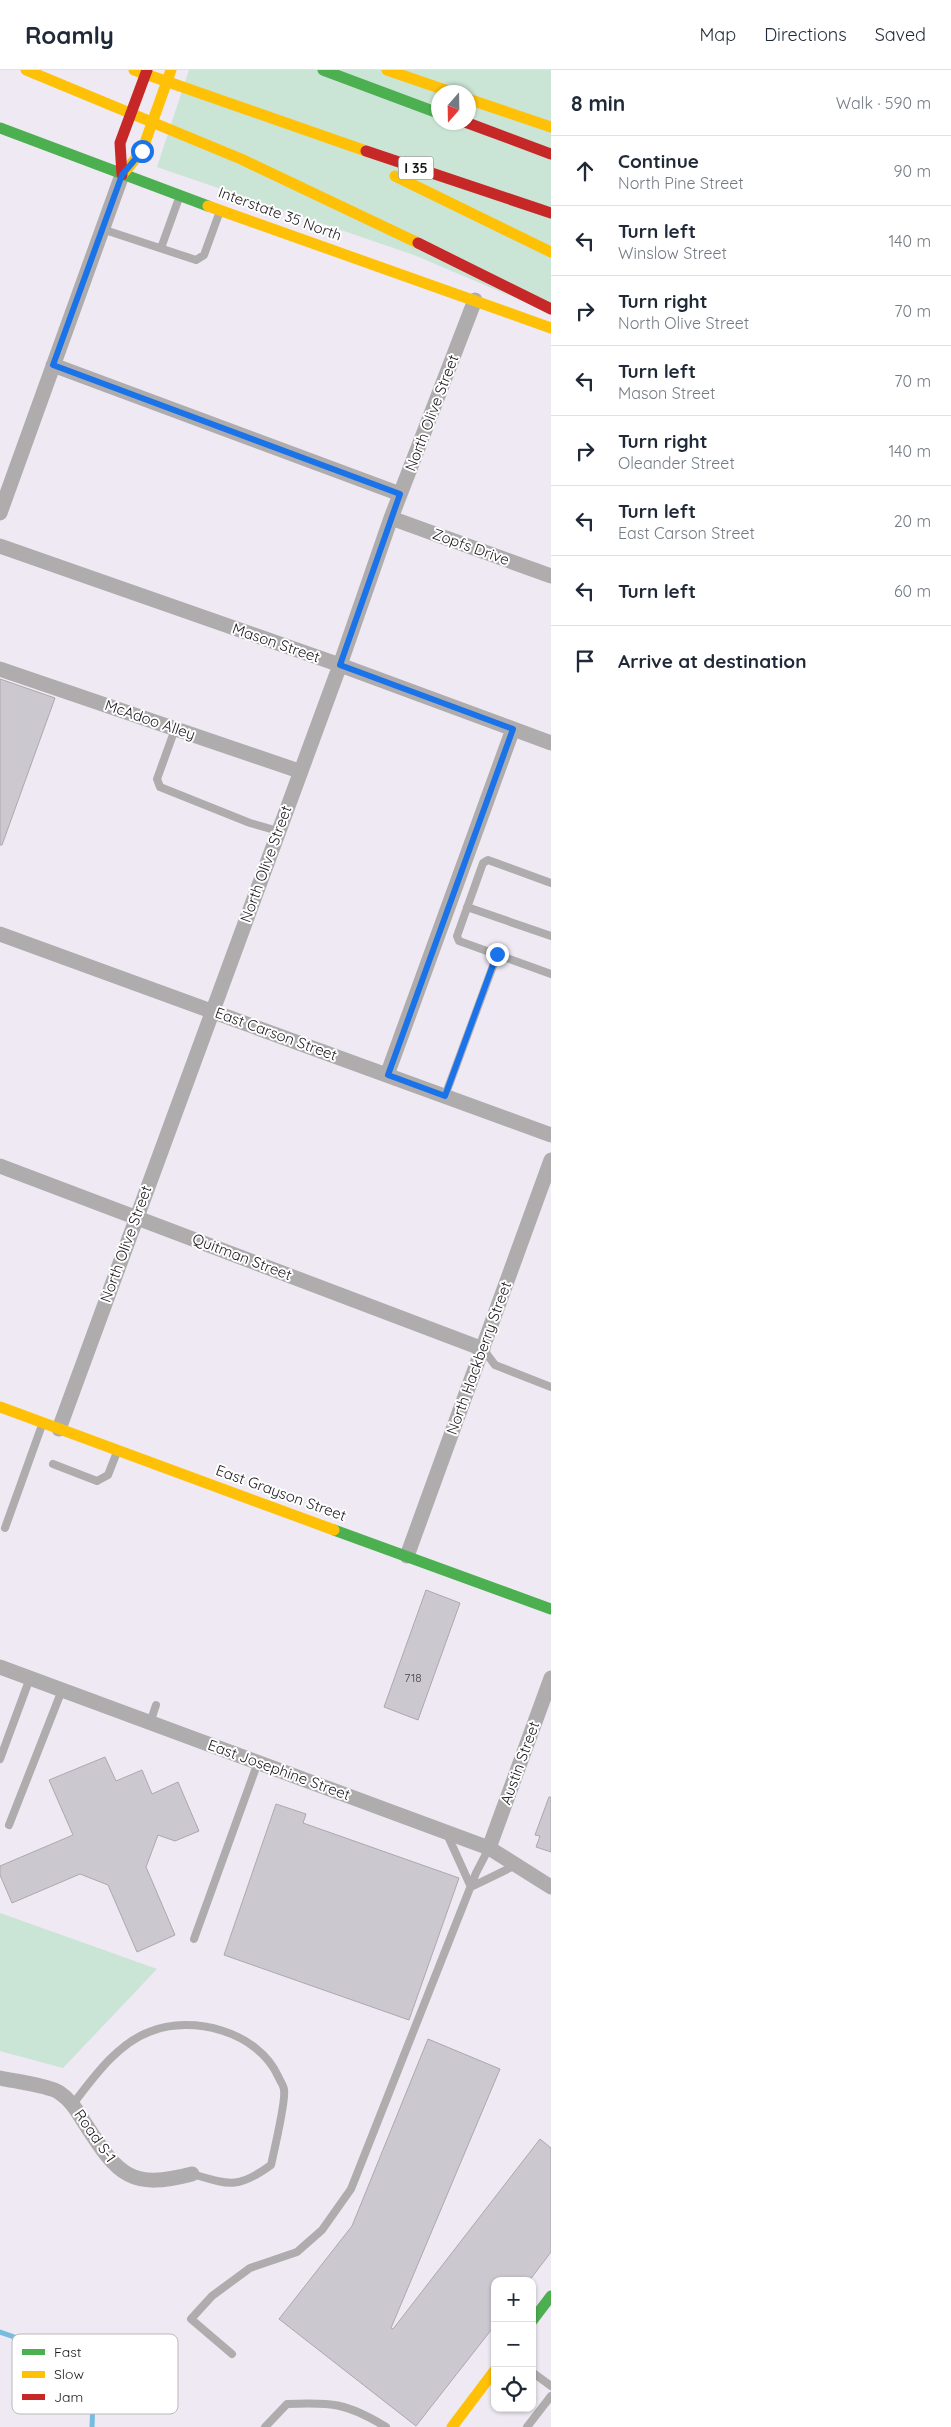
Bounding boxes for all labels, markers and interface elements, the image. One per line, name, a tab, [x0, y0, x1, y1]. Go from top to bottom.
text: Roamly	[25, 20, 114, 50]
text: Map	[699, 23, 736, 46]
text: Directions	[764, 23, 847, 46]
text: Saved	[875, 23, 926, 46]
north arrow	[431, 85, 476, 130]
text: 8 min	[571, 90, 625, 116]
text: Walk · 590 m	[836, 93, 931, 113]
route start	[131, 140, 154, 163]
text: Continue	[618, 149, 699, 173]
road number: I 35	[398, 156, 434, 180]
icon: ahead	[571, 157, 599, 185]
text: 90 m	[894, 161, 931, 181]
text: North Pine Street	[618, 173, 744, 193]
street label: Interstate 35 North	[216, 182, 344, 245]
text: Turn left	[618, 219, 696, 243]
icon: left	[571, 227, 599, 255]
text: 140 m	[888, 231, 931, 251]
text: Winslow Street	[618, 243, 727, 263]
text: Turn right	[618, 289, 707, 313]
icon: right	[571, 297, 599, 325]
text: 70 m	[894, 301, 931, 321]
text: North Olive Street	[618, 313, 749, 333]
street label: North Olive Street	[401, 352, 462, 474]
text: Turn left	[618, 359, 696, 383]
icon: left	[571, 367, 599, 395]
text: 70 m	[894, 371, 931, 391]
text: Mason Street	[618, 383, 715, 403]
text: Turn right	[618, 429, 707, 453]
icon: right	[571, 437, 599, 465]
text: 140 m	[888, 441, 931, 461]
text: Oleander Street	[618, 453, 735, 473]
text: Turn left	[618, 499, 696, 523]
icon: left	[571, 507, 599, 535]
text: 20 m	[894, 511, 931, 531]
text: East Carson Street	[618, 523, 755, 543]
street label: Zopfs Drive	[430, 524, 512, 569]
icon: left	[571, 577, 599, 605]
text: Turn left	[618, 579, 696, 603]
text: 60 m	[894, 581, 931, 601]
street label: Mason Street	[230, 619, 322, 666]
icon: arrive	[571, 647, 599, 675]
text: Arrive at destination	[618, 649, 807, 673]
street label: McAdoo Alley	[102, 695, 198, 744]
street label: North Olive Street	[236, 803, 295, 925]
route end	[486, 943, 509, 966]
street label: East Carson Street	[213, 1003, 340, 1064]
street label: North Olive Street	[96, 1183, 155, 1305]
street label: Quitman Street	[190, 1229, 295, 1284]
street label: North Hackberry Street	[442, 1279, 515, 1437]
street label: East Grayson Street	[213, 1460, 349, 1525]
house number: 718	[404, 1670, 422, 1685]
street label: Austin Street	[496, 1719, 543, 1807]
street label: East Josephine Street	[205, 1735, 353, 1804]
street label: Road S-1	[70, 2106, 121, 2166]
map controls	[491, 2277, 536, 2412]
button: +	[491, 2277, 536, 2322]
button: −	[491, 2322, 536, 2367]
legend	[12, 2334, 178, 2414]
text: Fast	[54, 2343, 82, 2361]
text: Slow	[54, 2365, 84, 2383]
button: locate	[491, 2367, 536, 2412]
text: Jam	[54, 2388, 83, 2406]

